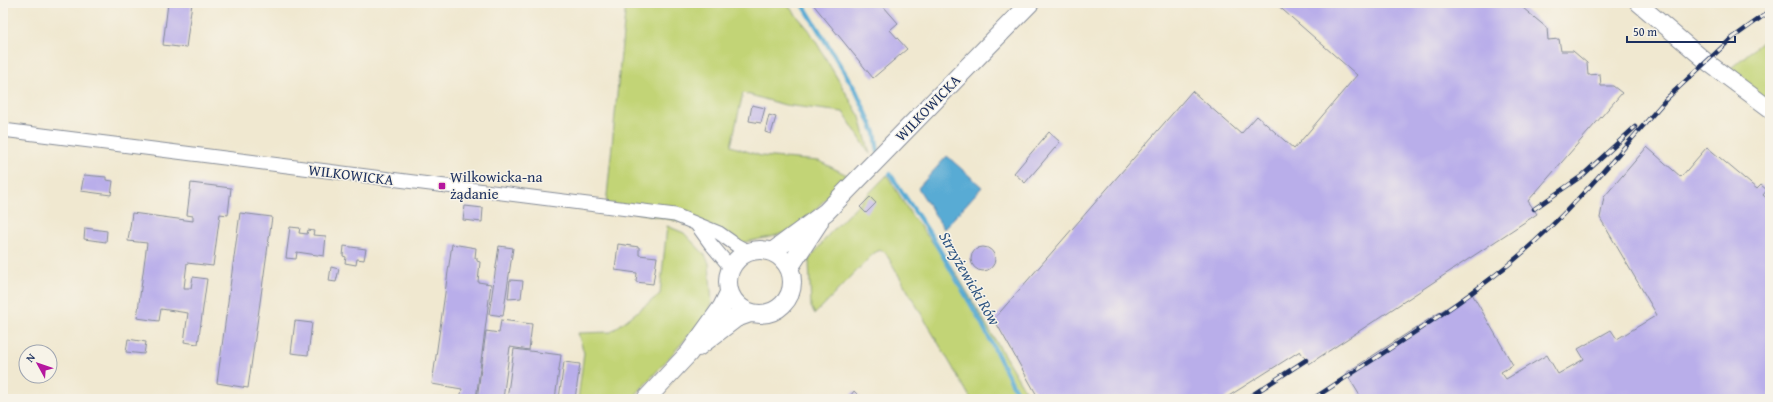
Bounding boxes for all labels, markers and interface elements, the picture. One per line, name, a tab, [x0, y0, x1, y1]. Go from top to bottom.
scale bar	[1627, 18, 1735, 44]
text: 50 m	[1633, 23, 1657, 40]
street label: WILKOWICKA	[890, 70, 965, 146]
street label: WILKOWICKA	[307, 159, 395, 190]
place label: Wilkowicka-na żądanie	[450, 166, 543, 204]
marker: Wilkowicka-na żądanie	[437, 181, 447, 191]
water label: Strzyżewicki Rów	[933, 226, 1007, 330]
north arrow	[18, 344, 58, 384]
text: N	[22, 349, 39, 366]

